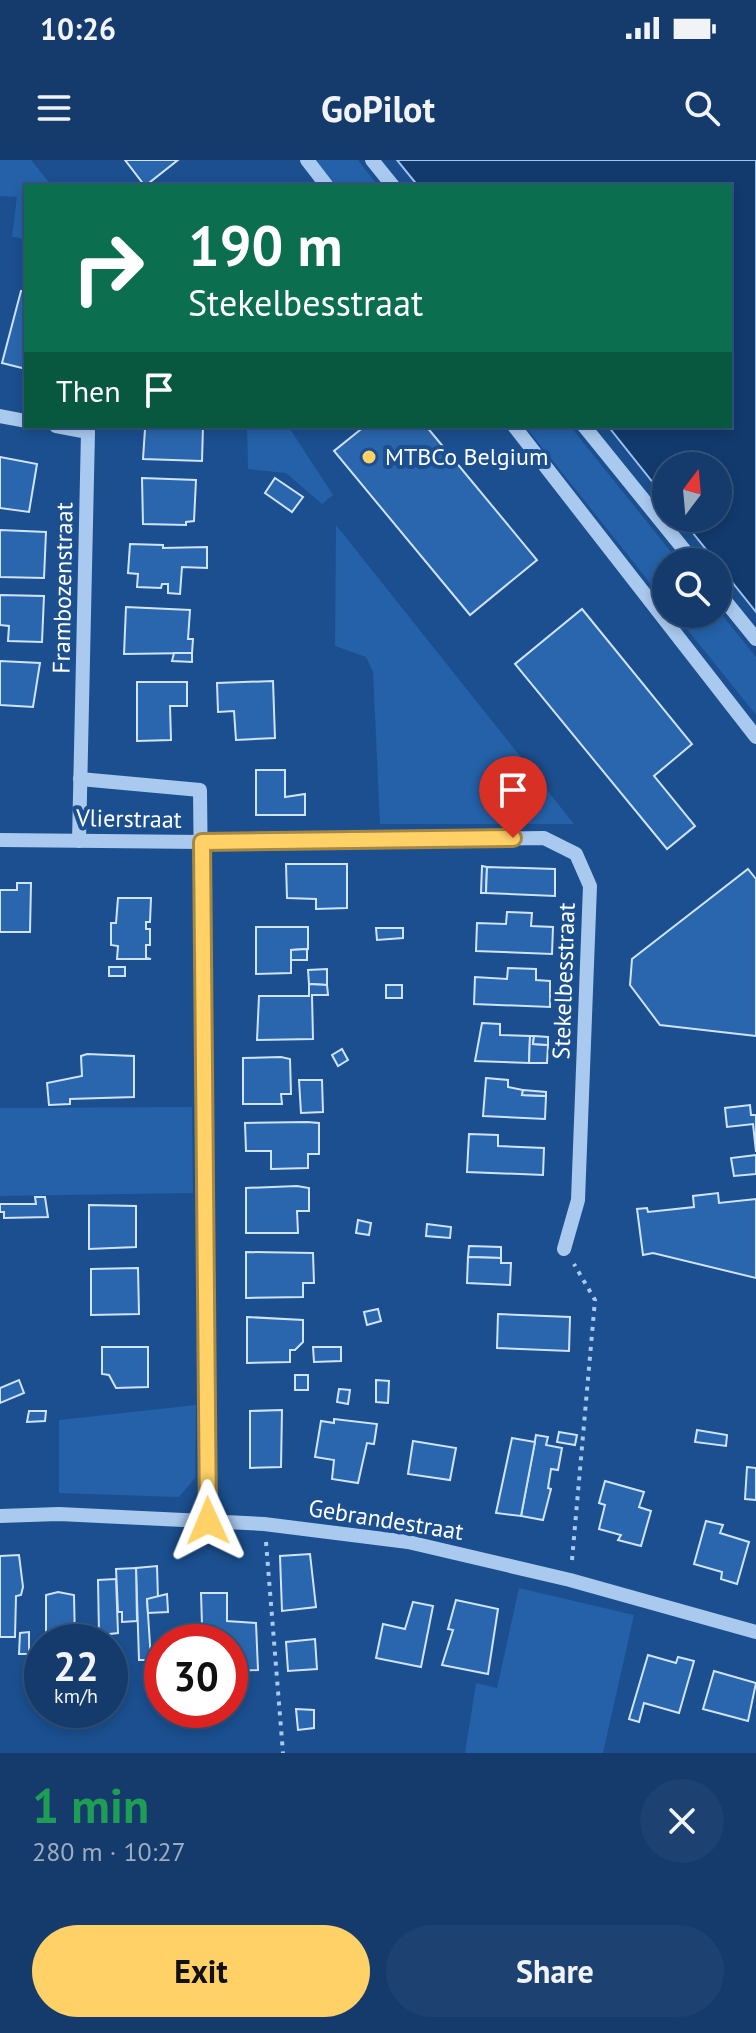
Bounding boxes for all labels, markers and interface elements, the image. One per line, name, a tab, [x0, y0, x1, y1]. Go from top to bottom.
text: 10:26	[40, 9, 116, 48]
text: GoPilot	[321, 85, 435, 132]
icon: menu	[32, 86, 76, 130]
icon: search	[680, 86, 724, 130]
text: 190 m	[188, 209, 343, 281]
icon: right	[56, 216, 160, 320]
text: Stekelbesstraat	[188, 279, 423, 326]
icon: arrive	[137, 368, 181, 412]
text: Then	[56, 371, 121, 410]
place label: MTBCo Belgium	[385, 441, 548, 472]
marker: MTBCo Belgium	[360, 448, 378, 466]
north arrow	[652, 452, 732, 532]
map controls	[652, 452, 732, 628]
street label: Frambozenstraat	[46, 502, 79, 674]
button: search	[652, 548, 732, 628]
pin	[479, 756, 547, 838]
icon: arrive	[491, 768, 535, 812]
street label: Vlierstraat	[75, 802, 182, 835]
street label: Stekelbesstraat	[545, 902, 582, 1060]
position arrow	[166, 1479, 250, 1563]
street label: Gebrandestraat	[306, 1492, 466, 1547]
speed limit sign: 30	[144, 1624, 248, 1728]
text: 22	[53, 1640, 99, 1692]
text: km/h	[54, 1683, 98, 1709]
text: 1 min	[32, 1774, 149, 1836]
button: close	[640, 1779, 724, 1863]
text: 280 m · 10:27	[32, 1835, 186, 1868]
button: Exit	[32, 1925, 370, 2017]
button: Share	[386, 1925, 724, 2017]

